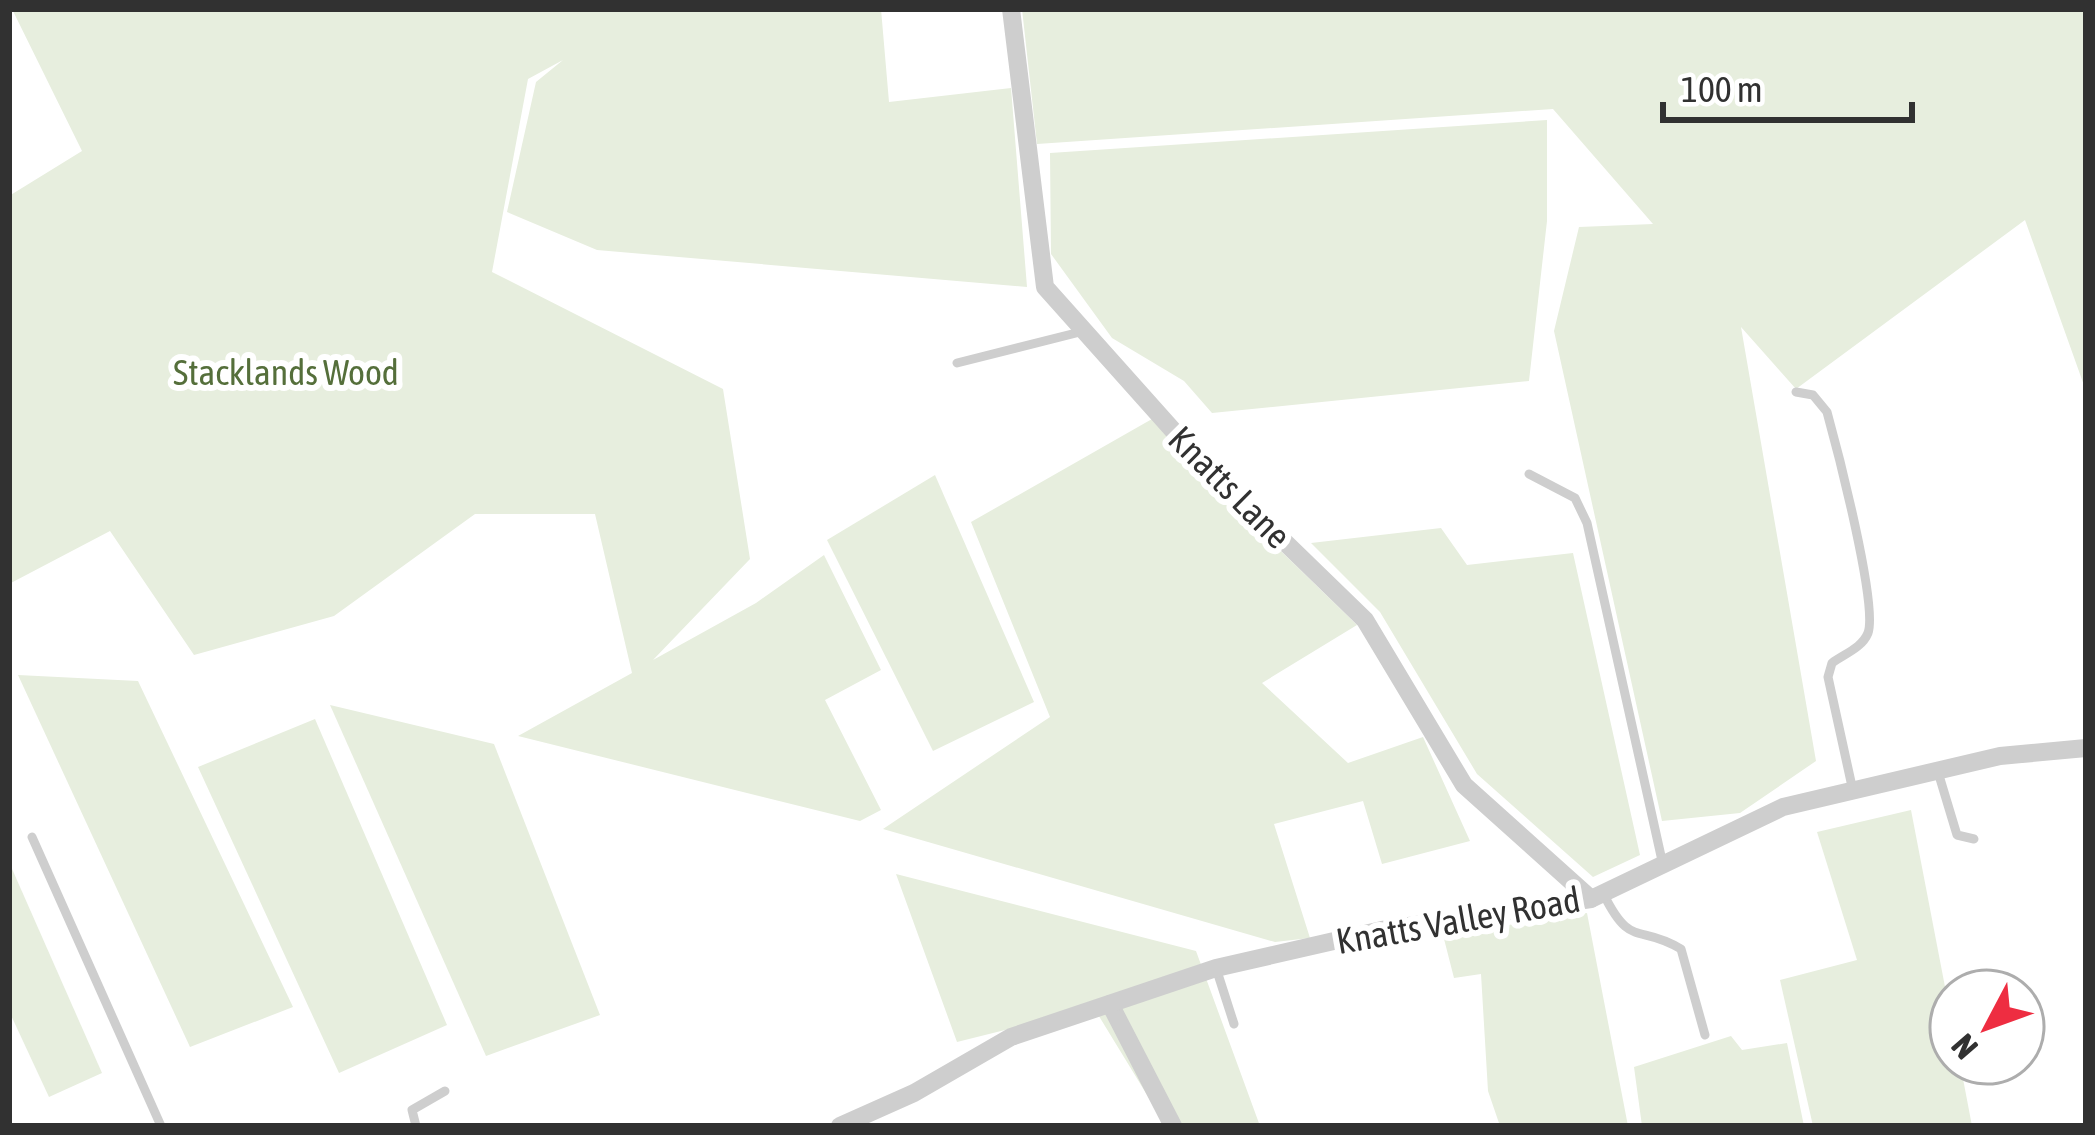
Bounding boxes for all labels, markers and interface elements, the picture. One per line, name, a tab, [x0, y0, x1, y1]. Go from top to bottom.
scale bar	[1663, 48, 1912, 122]
text: 100 m	[1681, 68, 1763, 110]
park label: Stacklands Wood	[173, 351, 399, 393]
street label: Knatts Lane	[1160, 417, 1300, 557]
street label: Knatts Valley Road	[1333, 878, 1583, 962]
north arrow	[1927, 967, 2047, 1087]
text: N	[1944, 1027, 1985, 1066]

